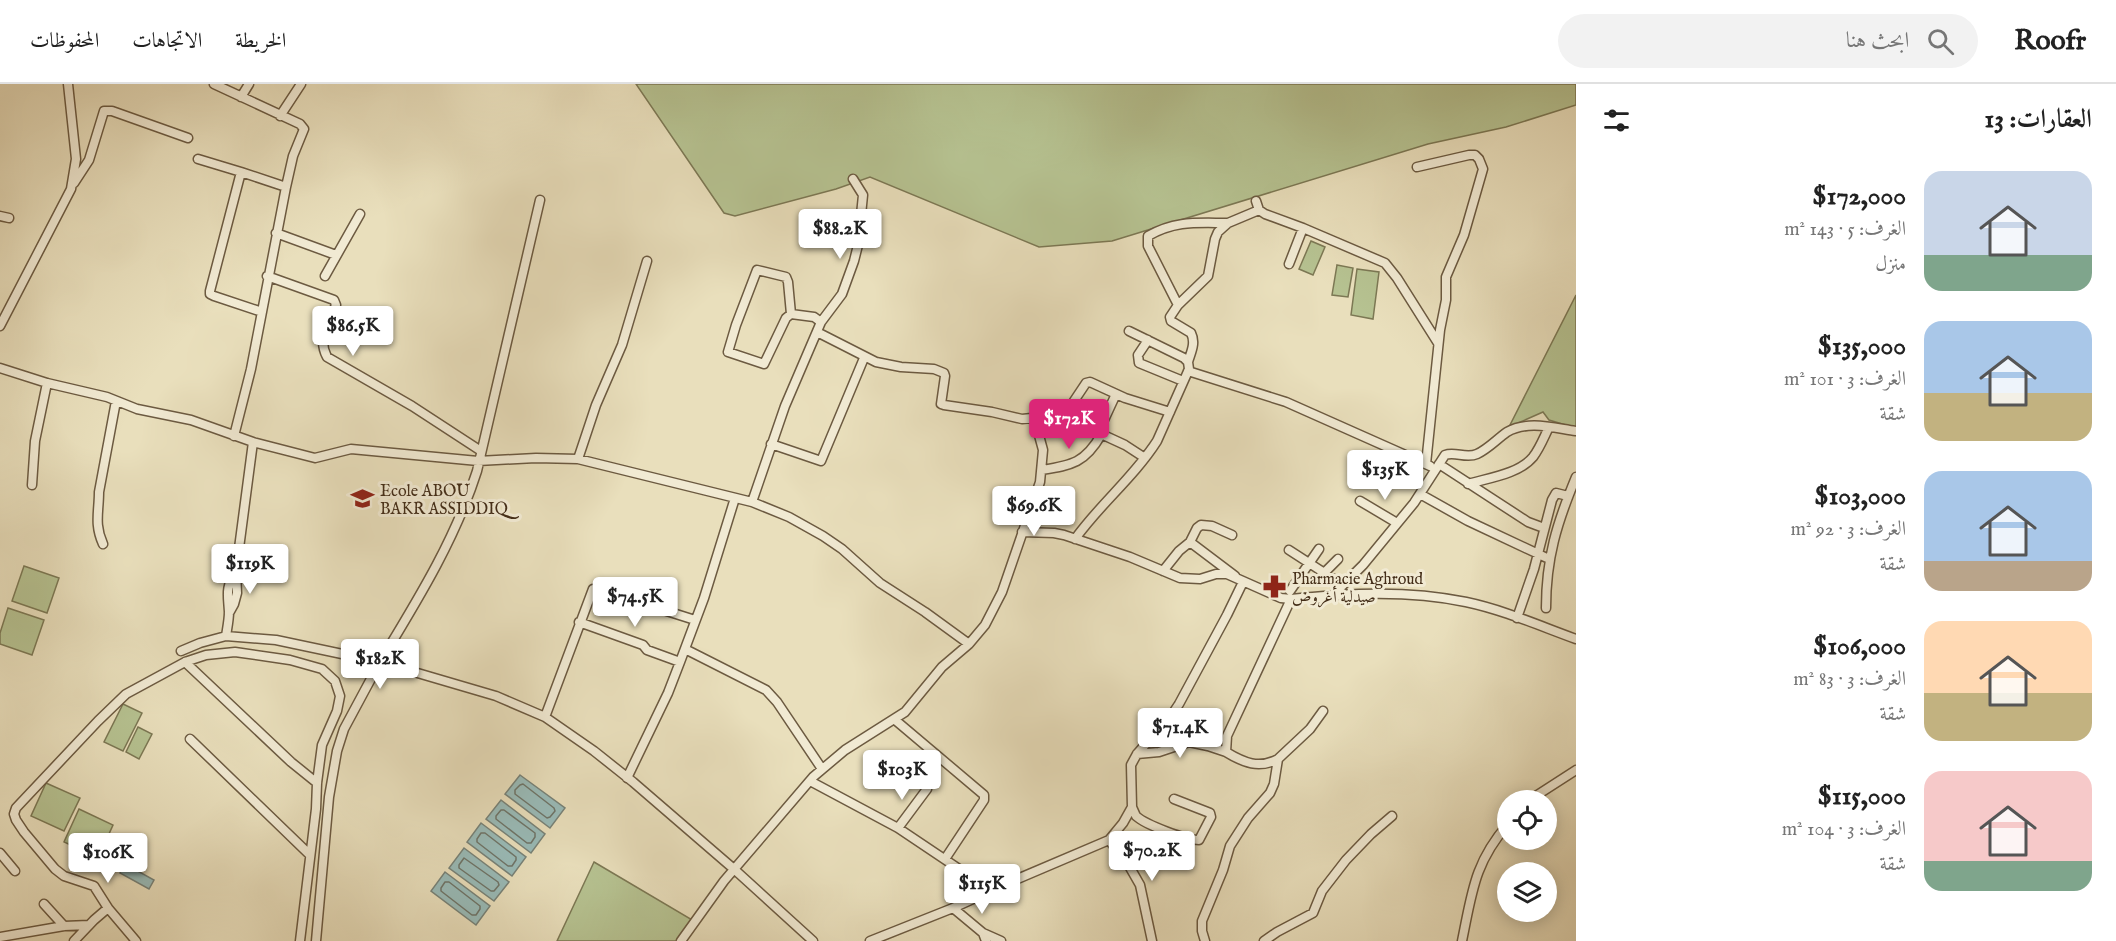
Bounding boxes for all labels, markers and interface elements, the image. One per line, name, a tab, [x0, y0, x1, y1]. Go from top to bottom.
search box	[1558, 14, 1978, 68]
text: Roofr	[2014, 24, 2086, 59]
icon: search	[1924, 25, 1957, 58]
text: ابحث هنا	[1846, 27, 1909, 55]
text: المحفوظات	[30, 28, 99, 55]
text: الاتجاهات	[132, 28, 202, 55]
text: الخريطة	[235, 28, 286, 55]
text: العقارات: 13	[1984, 103, 2092, 136]
icon: filters	[1600, 104, 1633, 137]
text: $172,000	[1812, 180, 1906, 213]
icon: home	[1972, 195, 2044, 267]
pin: $88.2K	[791, 209, 889, 260]
text: $88.2K	[813, 216, 867, 241]
text: الغرف: 5 · 143 m²	[1784, 217, 1906, 242]
text: منزل	[1875, 252, 1906, 277]
pin: $86.5K	[304, 306, 402, 357]
text: $86.5K	[326, 313, 380, 338]
text: $135,000	[1818, 330, 1906, 363]
icon: home	[1972, 345, 2044, 417]
text: الغرف: 3 · 101 m²	[1784, 367, 1906, 392]
pin: $172K	[1027, 399, 1111, 450]
text: شقة	[1880, 402, 1906, 427]
text: $172K	[1043, 406, 1095, 431]
pin: $135K	[1343, 450, 1427, 501]
text: $135K	[1361, 457, 1409, 482]
text: $103,000	[1814, 480, 1906, 513]
place label: Ecole ABOU BAKR ASSIDDIQ	[380, 482, 520, 520]
school or university icon: Ecole ABOU BAKR ASSIDDIQ	[349, 486, 375, 512]
pin: $69.6K	[985, 486, 1083, 537]
text: $69.6K	[1006, 493, 1062, 518]
icon: home	[1972, 495, 2044, 567]
text: الغرف: 3 · 92 m²	[1791, 517, 1906, 542]
pin: $119K	[208, 544, 292, 595]
text: $119K	[225, 551, 275, 576]
text: شقة	[1880, 552, 1906, 577]
place label: Pharmacie Aghroud صيدلية أغروض	[1292, 570, 1423, 608]
pharmacy icon: Pharmacie Aghroud صيدلية أغروض	[1261, 574, 1287, 600]
pin: $74.5K	[586, 577, 684, 628]
text: $74.5K	[607, 584, 663, 609]
text: $106,000	[1813, 630, 1906, 663]
pin: $182K	[338, 639, 422, 690]
icon: home	[1972, 645, 2044, 717]
text: $182K	[355, 646, 405, 671]
text: الغرف: 3 · 83 m²	[1793, 667, 1906, 692]
text: شقة	[1880, 702, 1906, 727]
pin: $71.4K	[1131, 708, 1229, 759]
text: $71.4K	[1152, 715, 1208, 740]
pin: $103K	[860, 750, 944, 801]
text: $103K	[877, 757, 927, 782]
text: $115,000	[1818, 780, 1906, 813]
map controls	[1497, 790, 1557, 922]
button: locate	[1497, 790, 1557, 850]
icon: home	[1972, 795, 2044, 867]
text: الغرف: 3 · 104 m²	[1782, 817, 1906, 842]
pin: $70.2K	[1103, 831, 1201, 882]
pin: $106K	[66, 833, 150, 884]
text: $70.2K	[1123, 838, 1181, 863]
text: $106K	[82, 840, 134, 865]
text: شقة	[1880, 852, 1906, 877]
button: layers	[1497, 862, 1557, 922]
pin: $115K	[940, 864, 1024, 915]
text: $115K	[958, 871, 1006, 896]

